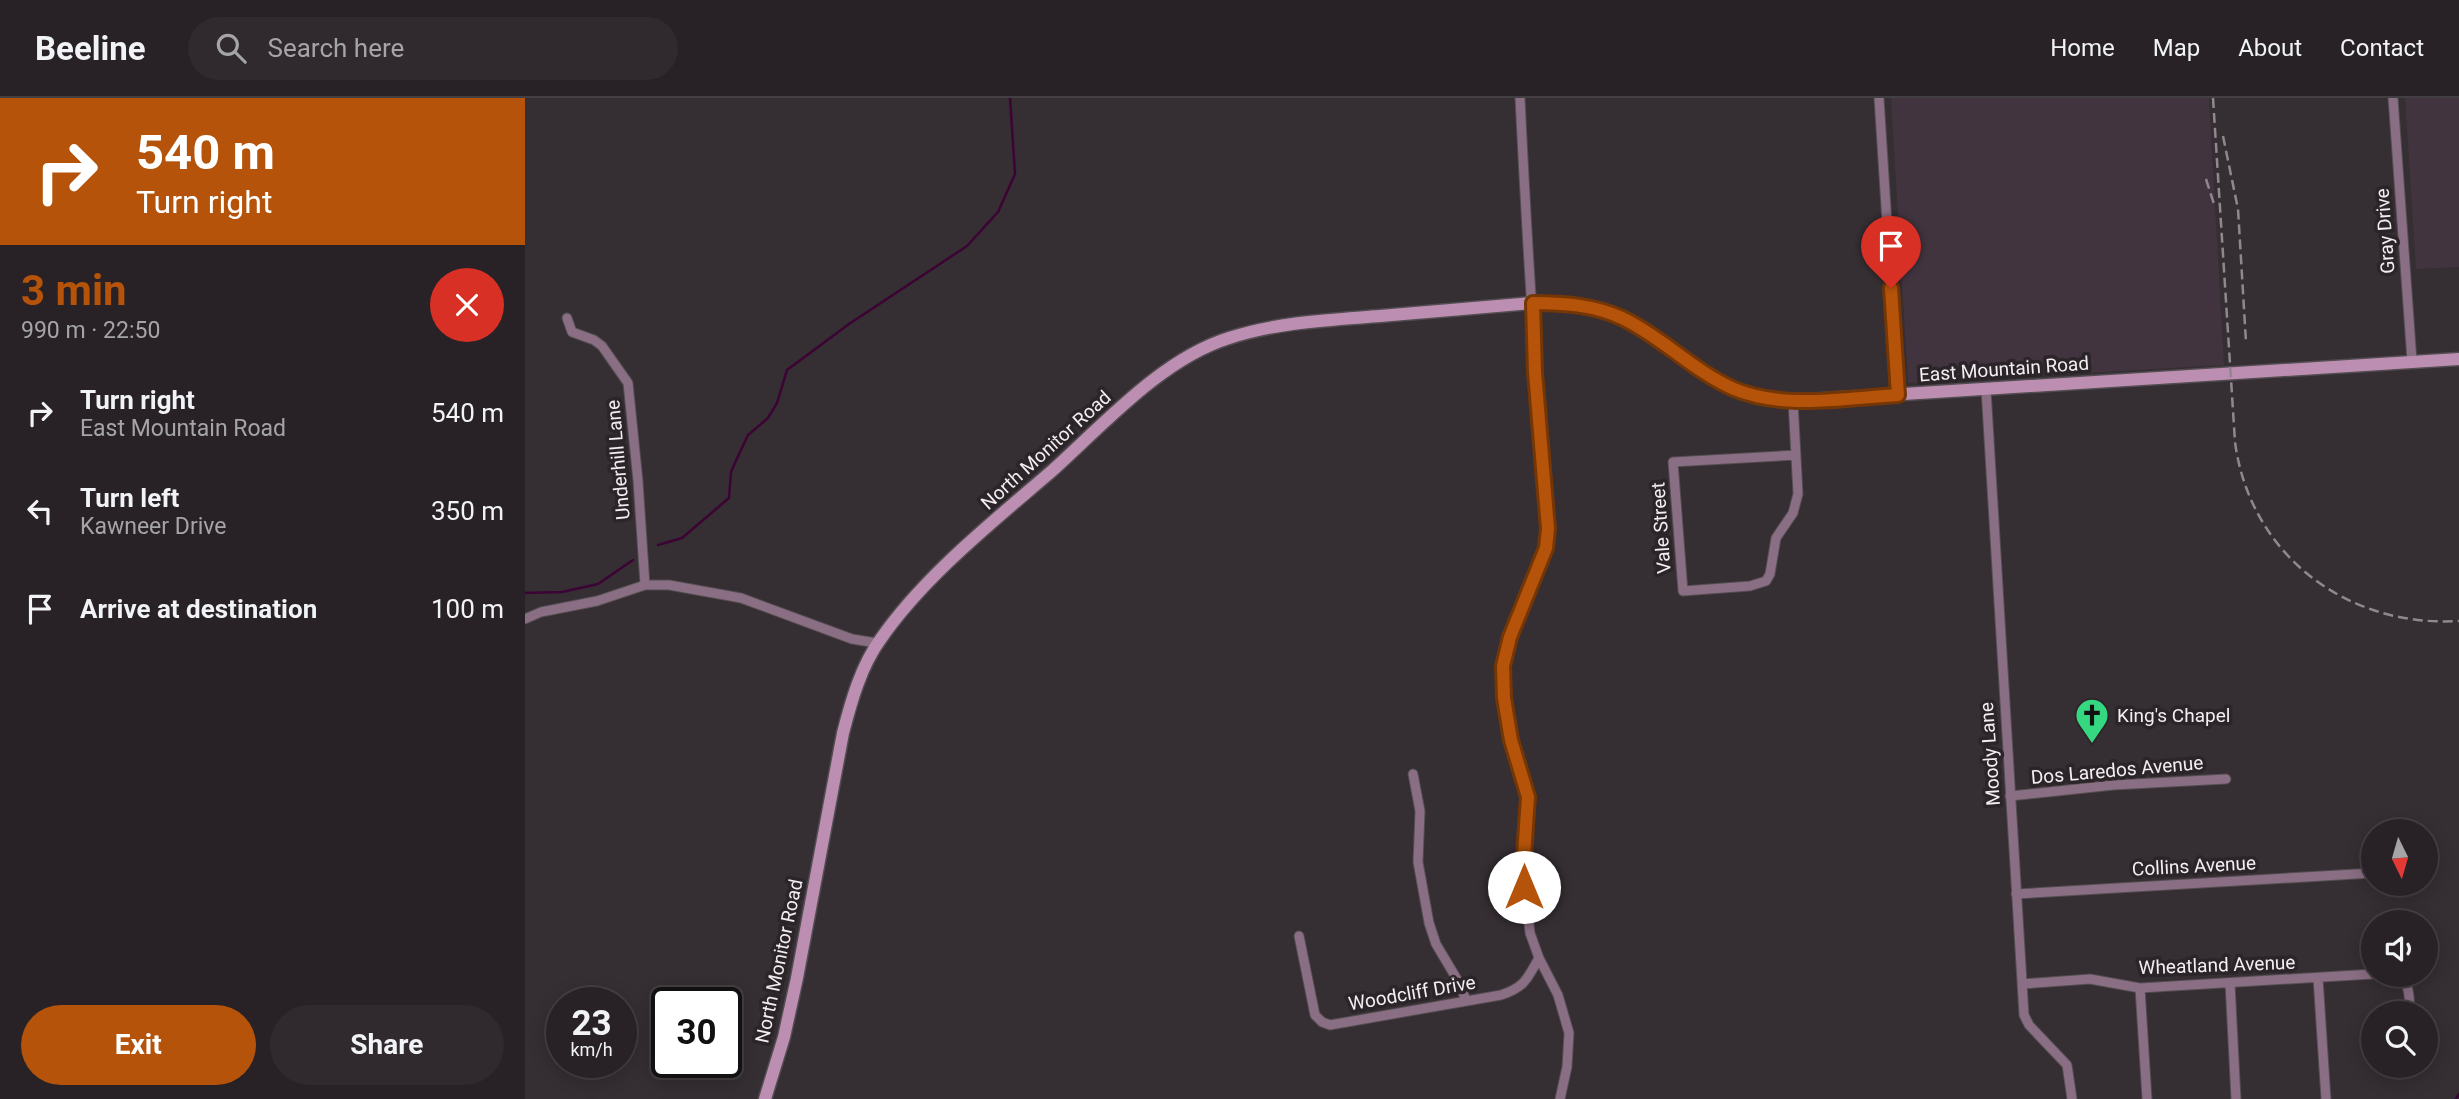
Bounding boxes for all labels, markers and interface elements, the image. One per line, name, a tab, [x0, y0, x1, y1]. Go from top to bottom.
search box	[188, 17, 678, 80]
text: Beeline	[35, 29, 146, 68]
icon: search	[212, 29, 250, 67]
text: Search here	[268, 33, 404, 63]
text: Home	[2050, 34, 2115, 62]
text: Map	[2153, 34, 2200, 62]
text: About	[2238, 34, 2302, 62]
text: Contact	[2340, 34, 2424, 62]
text: 540 m	[136, 124, 275, 181]
icon: right	[21, 126, 112, 217]
text: Turn right	[136, 183, 272, 221]
street label: Gray Drive	[2371, 188, 2399, 274]
pin	[1861, 216, 1921, 288]
icon: arrive	[1872, 227, 1910, 265]
text: 3 min	[21, 266, 127, 315]
button: close	[430, 268, 504, 342]
text: 990 m · 22:50	[21, 317, 160, 344]
street label: East Mountain Road	[1918, 352, 2090, 386]
text: Turn right	[80, 385, 195, 415]
street label: North Monitor Road	[976, 386, 1116, 514]
icon: right	[21, 394, 59, 432]
text: 540 m	[431, 398, 504, 428]
street label: Underhill Lane	[601, 399, 635, 521]
text: East Mountain Road	[80, 415, 286, 442]
street label: Vale Street	[1646, 482, 1676, 574]
text: Turn left	[80, 483, 179, 513]
icon: left	[21, 492, 59, 530]
text: 350 m	[431, 496, 504, 526]
text: Kawneer Drive	[80, 513, 227, 540]
icon: arrive	[21, 590, 59, 628]
text: Arrive at destination	[80, 594, 317, 624]
text: 100 m	[431, 594, 504, 624]
church icon: King's Chapel	[2073, 696, 2111, 745]
street label: Moody Lane	[1975, 701, 2005, 807]
place label: King's Chapel	[2117, 704, 2230, 727]
street label: Dos Laredos Avenue	[2030, 751, 2204, 789]
north arrow	[2361, 819, 2438, 896]
map controls	[2361, 819, 2438, 1078]
position arrow	[1487, 850, 1561, 924]
street label: Collins Avenue	[2131, 851, 2257, 881]
street label: North Monitor Road	[750, 877, 808, 1045]
button: sound	[2361, 910, 2438, 987]
street label: Wheatland Avenue	[2138, 951, 2296, 979]
street label: Woodcliff Drive	[1347, 970, 1477, 1016]
speed limit sign: 30	[651, 987, 742, 1078]
button: search	[2361, 1001, 2438, 1078]
text: 23	[571, 1003, 612, 1044]
button: Exit	[21, 1005, 256, 1085]
button: Share	[270, 1005, 504, 1085]
text: km/h	[570, 1039, 613, 1060]

